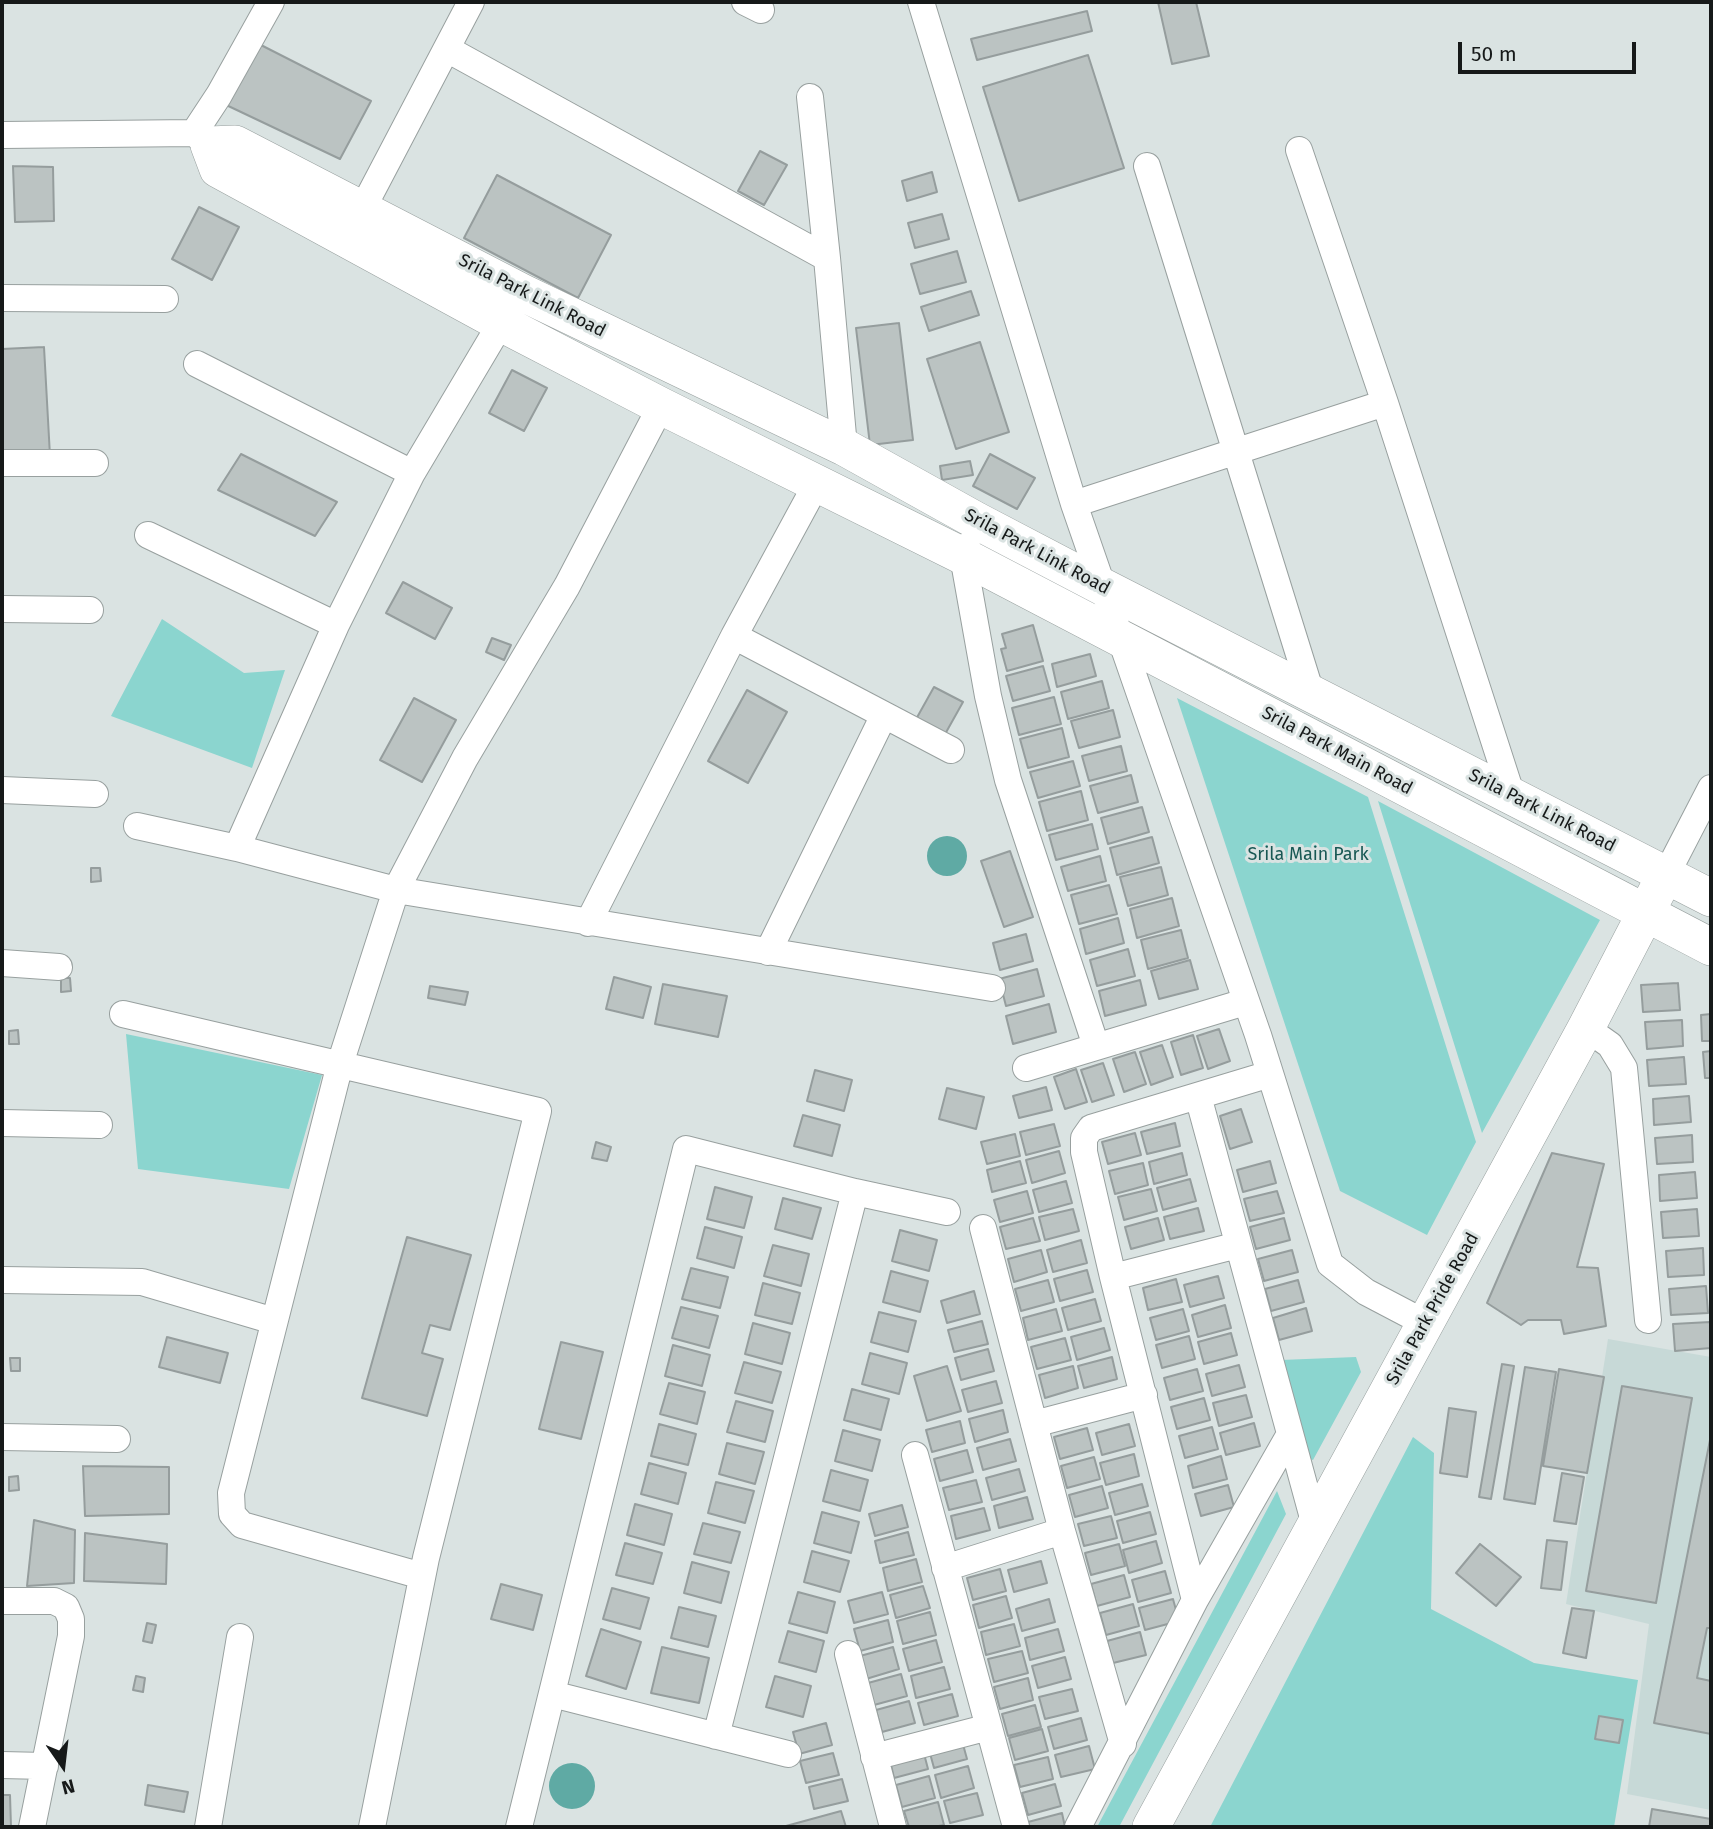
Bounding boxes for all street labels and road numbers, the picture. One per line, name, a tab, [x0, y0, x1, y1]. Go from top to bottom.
street label: Srila Park Link Road	[455, 250, 609, 342]
street label: Srila Park Link Road	[960, 504, 1114, 600]
street label: Srila Park Main Road	[1258, 702, 1416, 800]
street label: Srila Park Link Road	[1465, 765, 1619, 857]
street label: Srila Park Pride Road	[1382, 1229, 1484, 1389]

